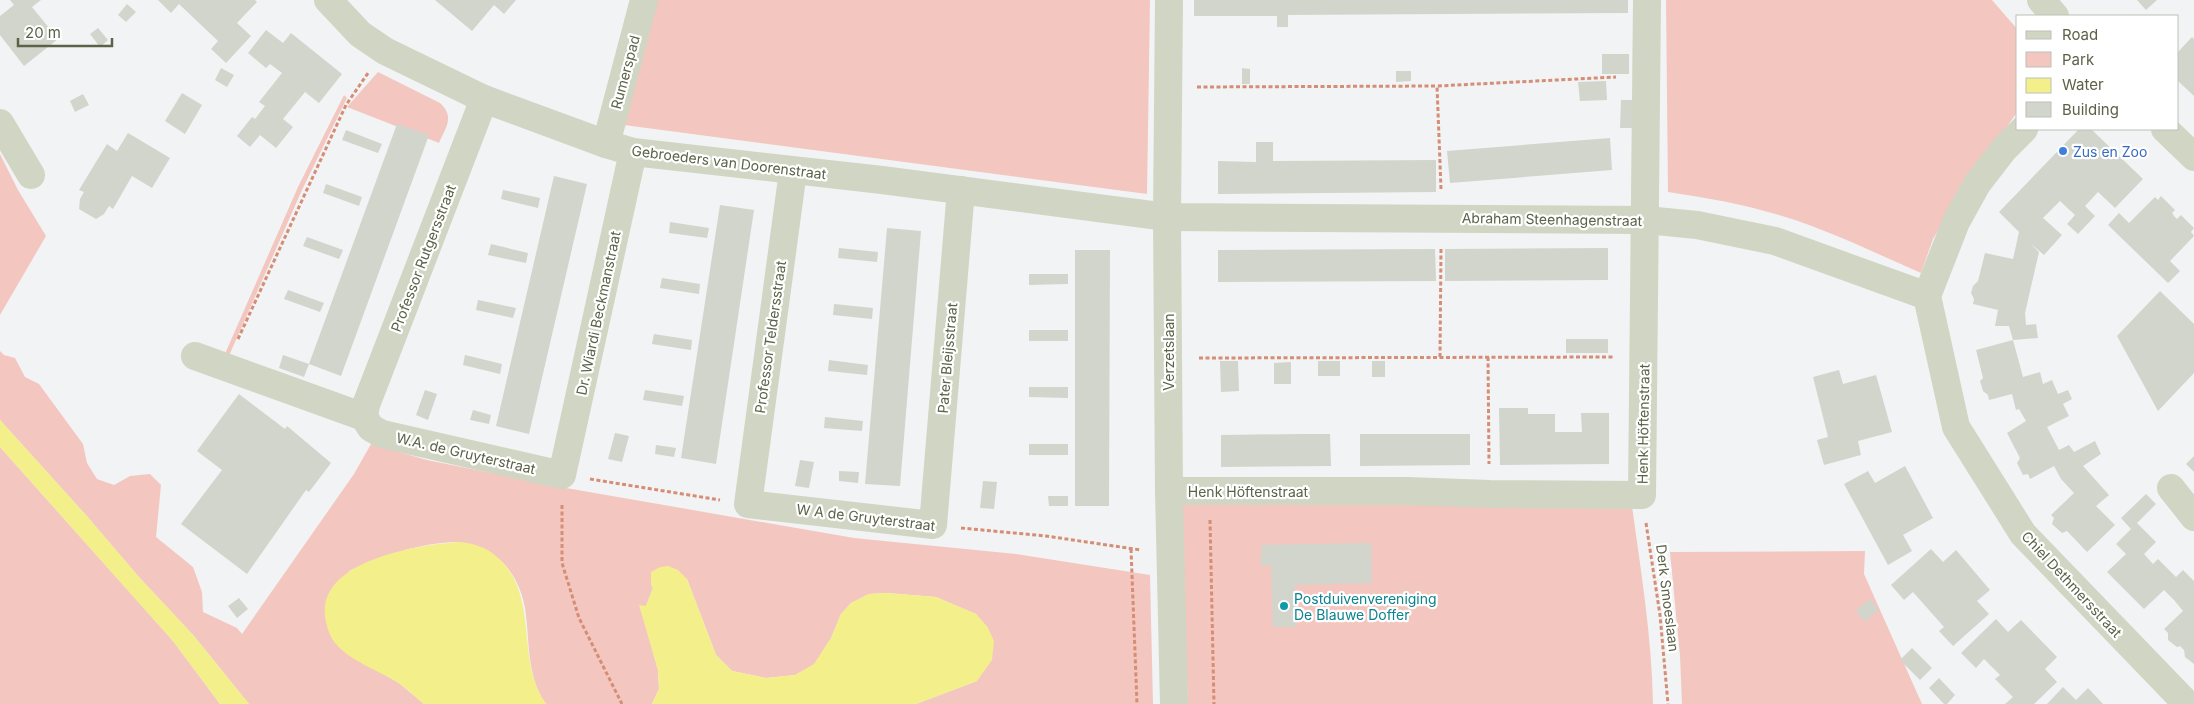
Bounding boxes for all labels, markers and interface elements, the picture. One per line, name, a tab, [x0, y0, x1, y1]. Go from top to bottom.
scale bar	[18, 15, 111, 47]
legend	[2016, 15, 2179, 130]
text: 20 m	[25, 23, 61, 42]
text: Road	[2062, 25, 2098, 44]
street label: Rumerspad	[607, 33, 643, 111]
text: Park	[2062, 50, 2095, 69]
text: Water	[2062, 75, 2104, 94]
text: Building	[2062, 100, 2119, 119]
street label: Gebroeders van Doorenstraat	[631, 142, 828, 182]
place label: Zus en Zoo	[2073, 143, 2147, 160]
marker: Zus en Zoo	[2057, 145, 2069, 157]
street label: Professor Rutgersstraat	[387, 182, 459, 334]
street label: Abraham Steenhagenstraat	[1462, 209, 1643, 229]
street label: Dr. Wiardi Beckmanstraat	[572, 229, 624, 397]
street label: Professor Teldersstraat	[751, 259, 789, 414]
street label: Pater Bleijsstraat	[934, 302, 960, 414]
street label: Verzetslaan	[1160, 313, 1177, 391]
street label: Henk Höftenstraat	[1633, 363, 1653, 484]
street label: W.A. de Gruyterstraat	[395, 429, 538, 477]
street label: Henk Höftenstraat	[1188, 483, 1309, 500]
street label: W A de Gruyterstraat	[796, 500, 937, 534]
street label: Chiel Dethmersstraat	[2018, 527, 2126, 641]
street label: Derk Smoeslaan	[1653, 543, 1683, 653]
place label: Postduivenvereniging De Blauwe Doffer	[1294, 590, 1437, 623]
marker: Postduivenvereniging De Blauwe Doffer	[1278, 600, 1290, 612]

